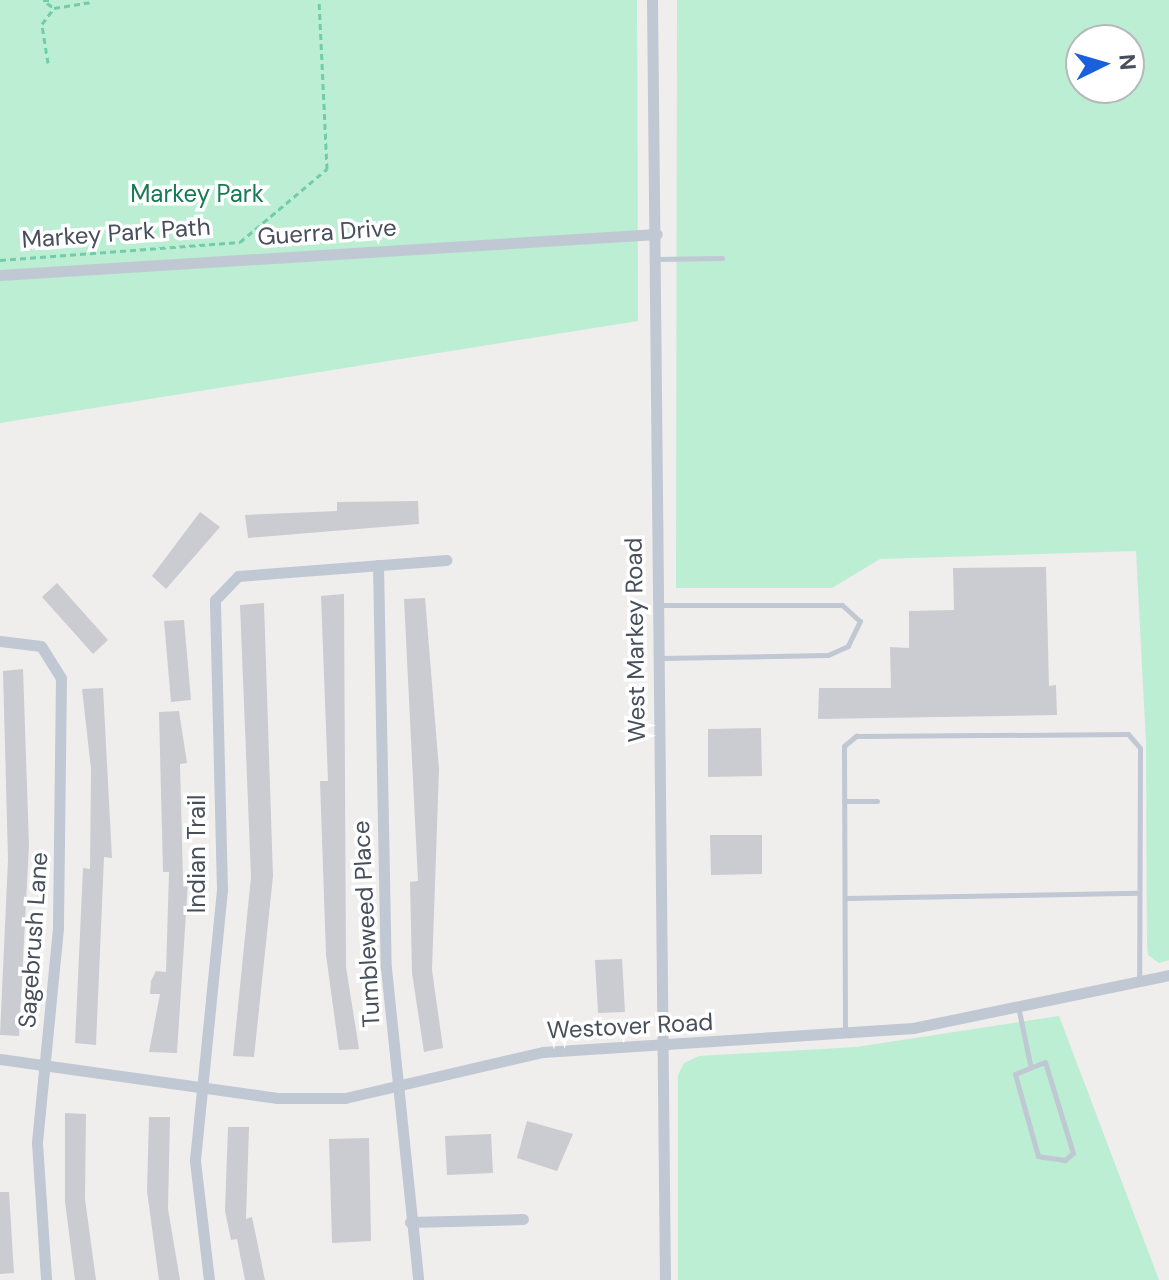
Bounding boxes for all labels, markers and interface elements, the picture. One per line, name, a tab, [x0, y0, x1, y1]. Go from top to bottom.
north arrow	[1065, 24, 1145, 104]
text: N	[1112, 53, 1143, 71]
park label: Markey Park	[130, 180, 264, 208]
street label: Markey Park Path	[21, 212, 211, 254]
street label: Guerra Drive	[256, 213, 398, 251]
street label: West Markey Road	[619, 537, 651, 743]
street label: Indian Trail	[183, 795, 211, 913]
street label: Tumbleweed Place	[346, 820, 386, 1028]
street label: Sagebrush Lane	[12, 851, 54, 1029]
street label: Westover Road	[546, 1007, 714, 1045]

